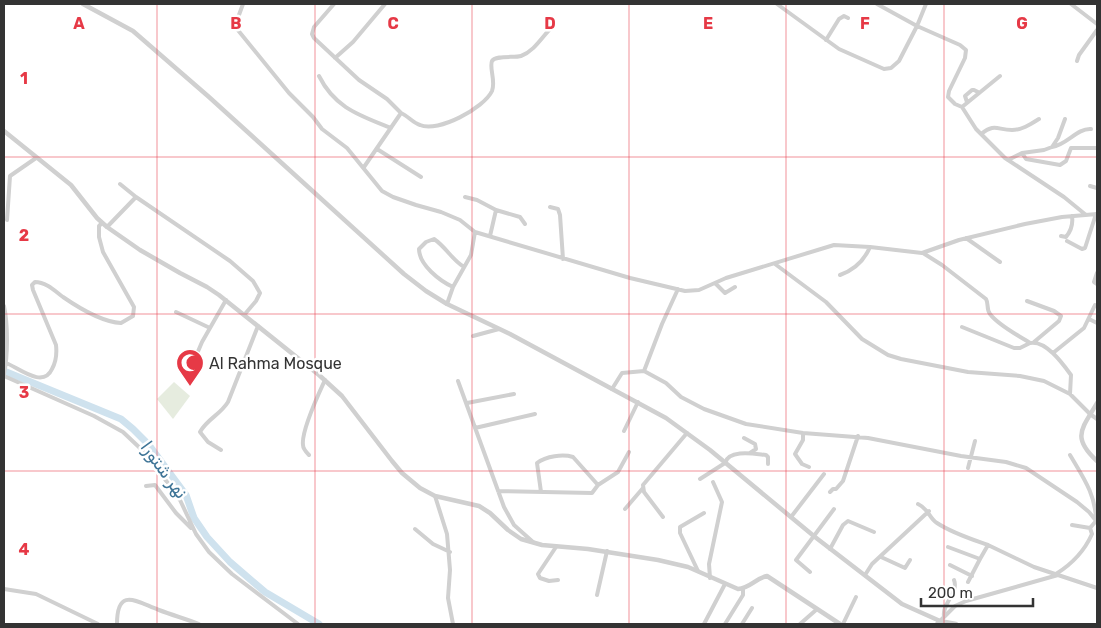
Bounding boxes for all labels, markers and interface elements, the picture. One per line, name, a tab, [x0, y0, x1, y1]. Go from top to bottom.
text: A	[73, 14, 85, 33]
text: B	[230, 14, 242, 33]
text: C	[387, 14, 399, 33]
text: D	[544, 14, 556, 33]
text: E	[703, 14, 713, 33]
text: F	[860, 14, 870, 33]
text: G	[1016, 14, 1028, 33]
text: 1	[20, 69, 28, 88]
text: 2	[19, 226, 29, 245]
mosque icon: Al Rahma Mosque	[175, 348, 205, 387]
place label: Al Rahma Mosque	[209, 354, 342, 373]
text: 3	[19, 383, 29, 402]
water label: نهر شتورا	[136, 437, 192, 503]
text: 4	[19, 540, 30, 559]
scale bar	[921, 576, 1034, 608]
text: 200 m	[928, 584, 973, 602]

